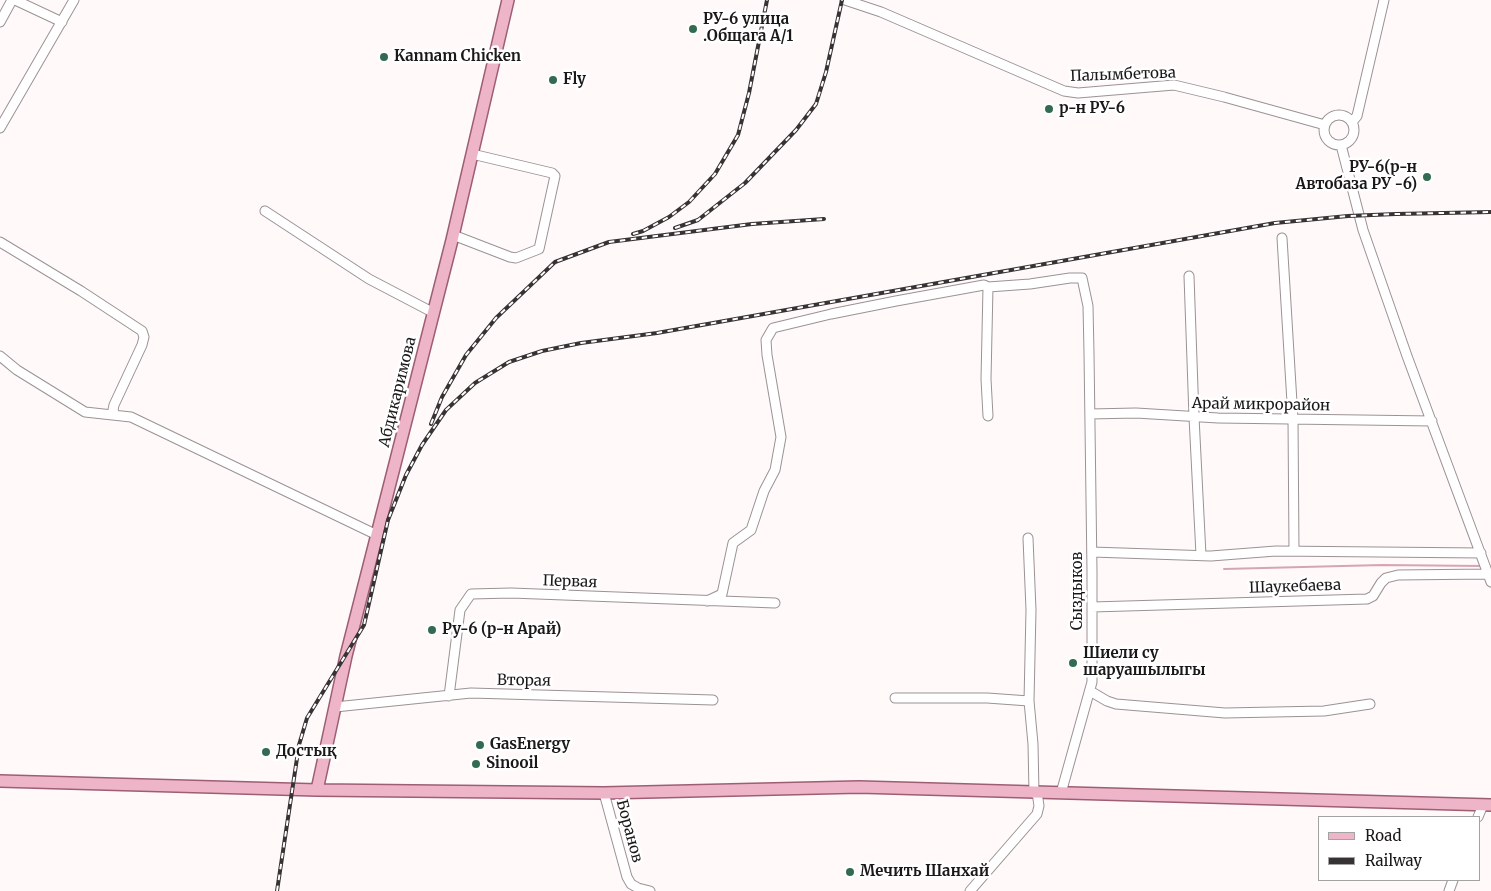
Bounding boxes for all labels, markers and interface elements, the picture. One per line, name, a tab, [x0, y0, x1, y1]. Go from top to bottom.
place label: РУ-6 улица .Общага А/1	[703, 11, 793, 46]
marker: РУ-6 улица .Общага А/1	[687, 23, 699, 35]
place label: Kannam Chicken	[394, 48, 521, 66]
marker: Kannam Chicken	[378, 51, 390, 63]
street label: Палымбетова	[1070, 64, 1176, 86]
place label: Fly	[563, 71, 586, 89]
marker: Fly	[547, 74, 559, 86]
place label: р-н РУ-6	[1059, 100, 1125, 118]
marker: р-н РУ-6	[1043, 103, 1055, 115]
place label: РУ-6(р-н Автобаза РУ -6)	[1295, 159, 1417, 194]
marker: РУ-6(р-н Автобаза РУ -6)	[1421, 171, 1433, 183]
street label: Абдикаримова	[376, 335, 420, 449]
street label: Арай микрорайон	[1192, 395, 1330, 415]
street label: Сыздыков	[1069, 552, 1087, 630]
street label: Первая	[542, 572, 598, 592]
street label: Шаукебаева	[1249, 576, 1341, 598]
place label: Ру-6 (р-н Арай)	[442, 621, 561, 639]
marker: Ру-6 (р-н Арай)	[426, 624, 438, 636]
place label: Шиели су шаруашылыгы	[1083, 645, 1206, 680]
marker: Шиели су шаруашылыгы	[1067, 657, 1079, 669]
street label: Вторая	[497, 672, 551, 690]
place label: GasEnergy	[490, 736, 570, 754]
marker: GasEnergy	[474, 739, 486, 751]
place label: Достық	[276, 743, 337, 761]
marker: Достық	[260, 746, 272, 758]
place label: Sinooil	[486, 755, 538, 773]
marker: Sinooil	[470, 758, 482, 770]
street label: Боранов	[612, 798, 646, 864]
legend	[1318, 816, 1481, 881]
text: Road	[1365, 826, 1401, 845]
text: Railway	[1365, 851, 1422, 870]
place label: Мечить Шанхай	[860, 863, 989, 881]
marker: Мечить Шанхай	[844, 866, 856, 878]

